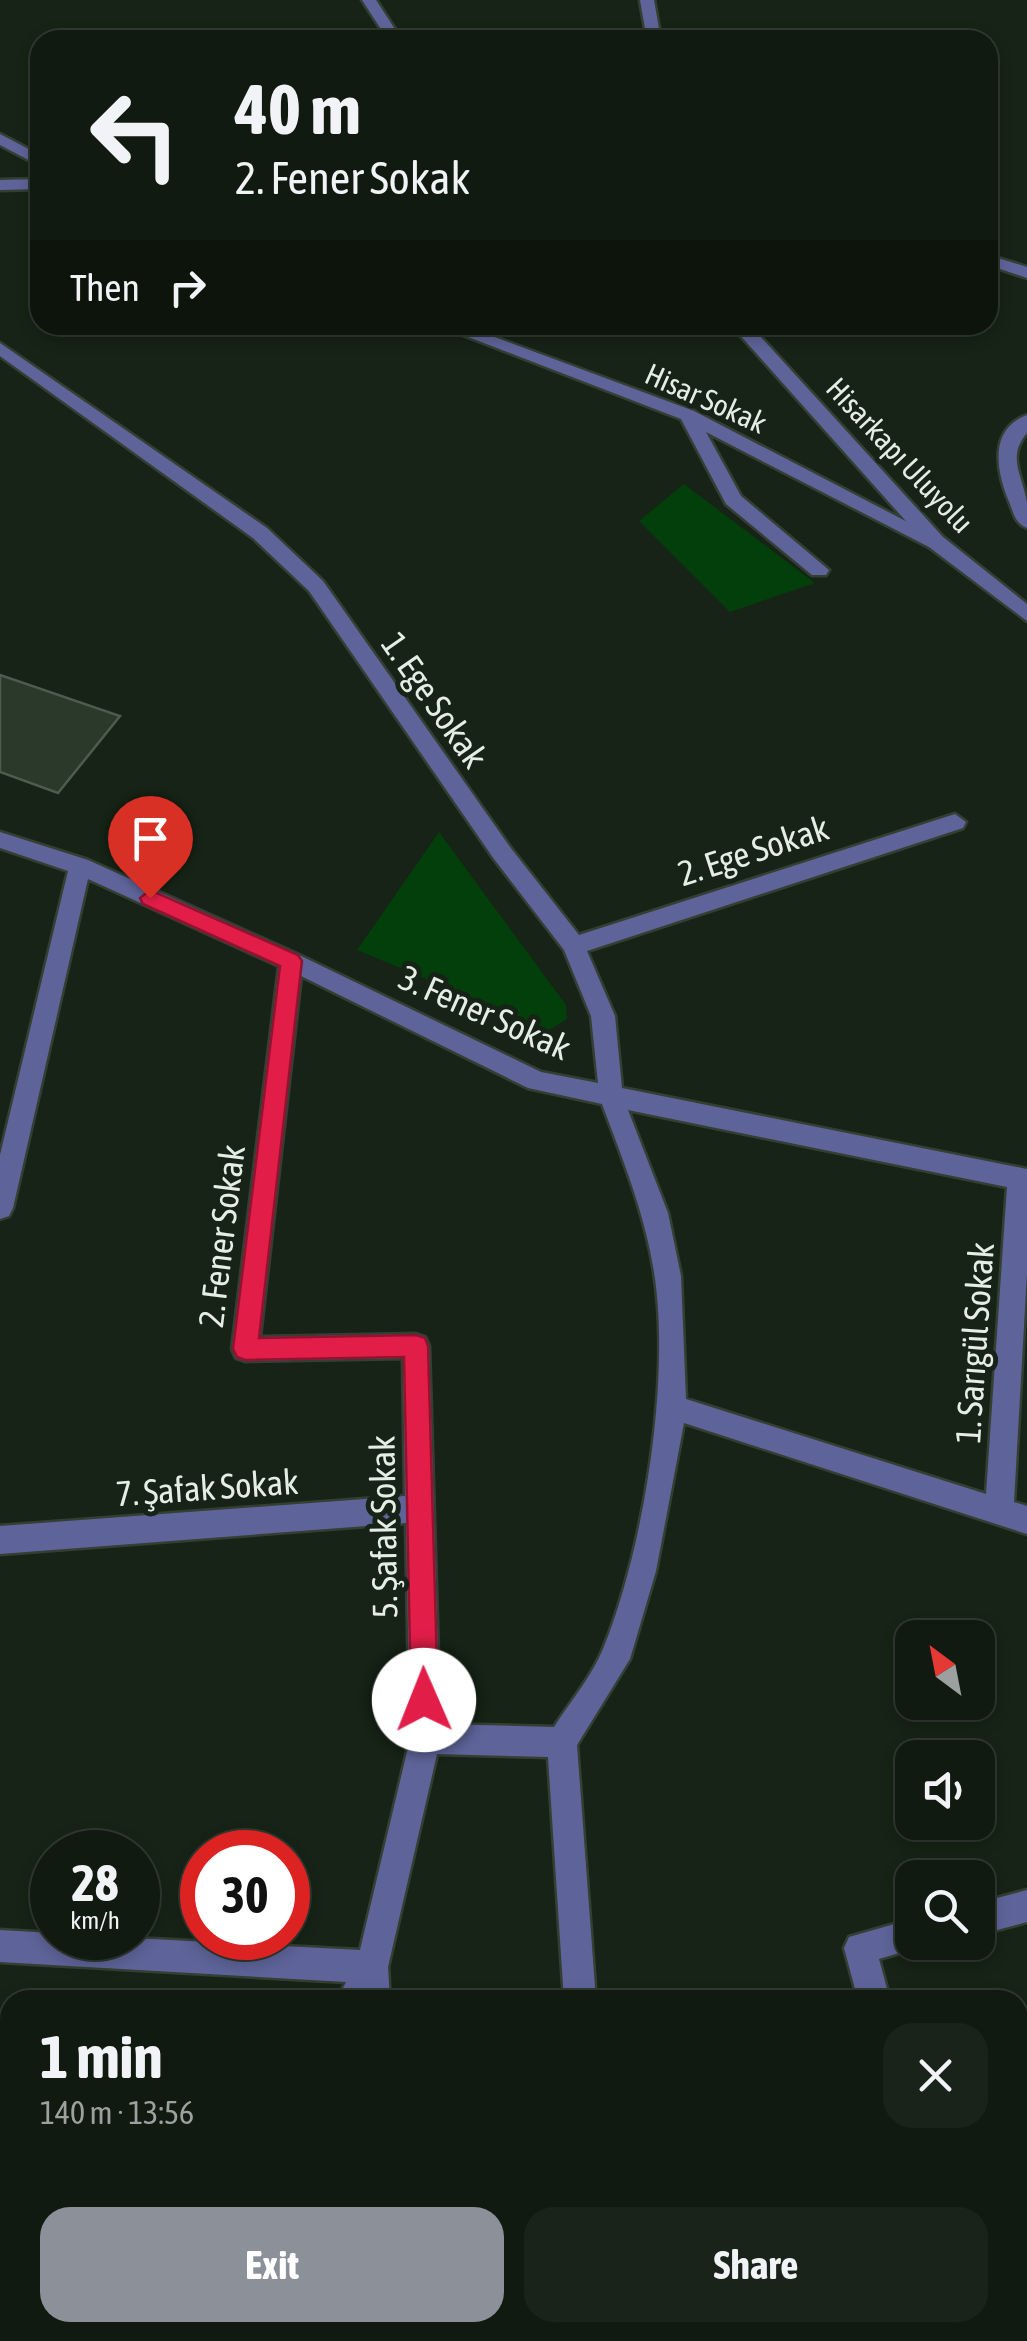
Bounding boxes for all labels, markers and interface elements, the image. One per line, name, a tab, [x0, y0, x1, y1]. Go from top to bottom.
text: 40 m	[235, 69, 361, 149]
icon: left	[70, 70, 200, 200]
text: 2. Fener Sokak	[235, 152, 470, 204]
icon: right	[160, 260, 215, 315]
text: Then	[70, 266, 140, 309]
street label: Hisar Sokak	[640, 356, 772, 440]
street label: Hisarkapı Uluyolu	[820, 371, 980, 539]
street label: 1. Ege Sokak	[374, 625, 496, 775]
pin	[108, 796, 193, 899]
street label: 2. Ege Sokak	[673, 807, 833, 893]
icon: arrive	[123, 811, 178, 866]
street label: 3. Fener Sokak	[393, 957, 577, 1067]
street label: 2. Fener Sokak	[190, 1143, 252, 1329]
street label: 1. Sarıgül Sokak	[947, 1241, 1001, 1445]
street label: 5. Şafak Sokak	[361, 1435, 405, 1619]
street label: 7. Şafak Sokak	[114, 1461, 300, 1513]
north arrow	[895, 1620, 995, 1720]
map controls	[895, 1620, 995, 1960]
position arrow	[372, 1648, 476, 1752]
button: sound	[895, 1740, 995, 1840]
speed limit sign: 30	[180, 1830, 310, 1960]
text: 28	[71, 1854, 118, 1912]
button: search	[895, 1860, 995, 1960]
text: km/h	[70, 1906, 120, 1934]
text: 1 min	[40, 2022, 163, 2091]
button: close	[883, 2023, 988, 2128]
text: 140 m · 13:56	[40, 2094, 194, 2131]
button: Exit	[40, 2207, 504, 2322]
button: Share	[524, 2207, 988, 2322]

